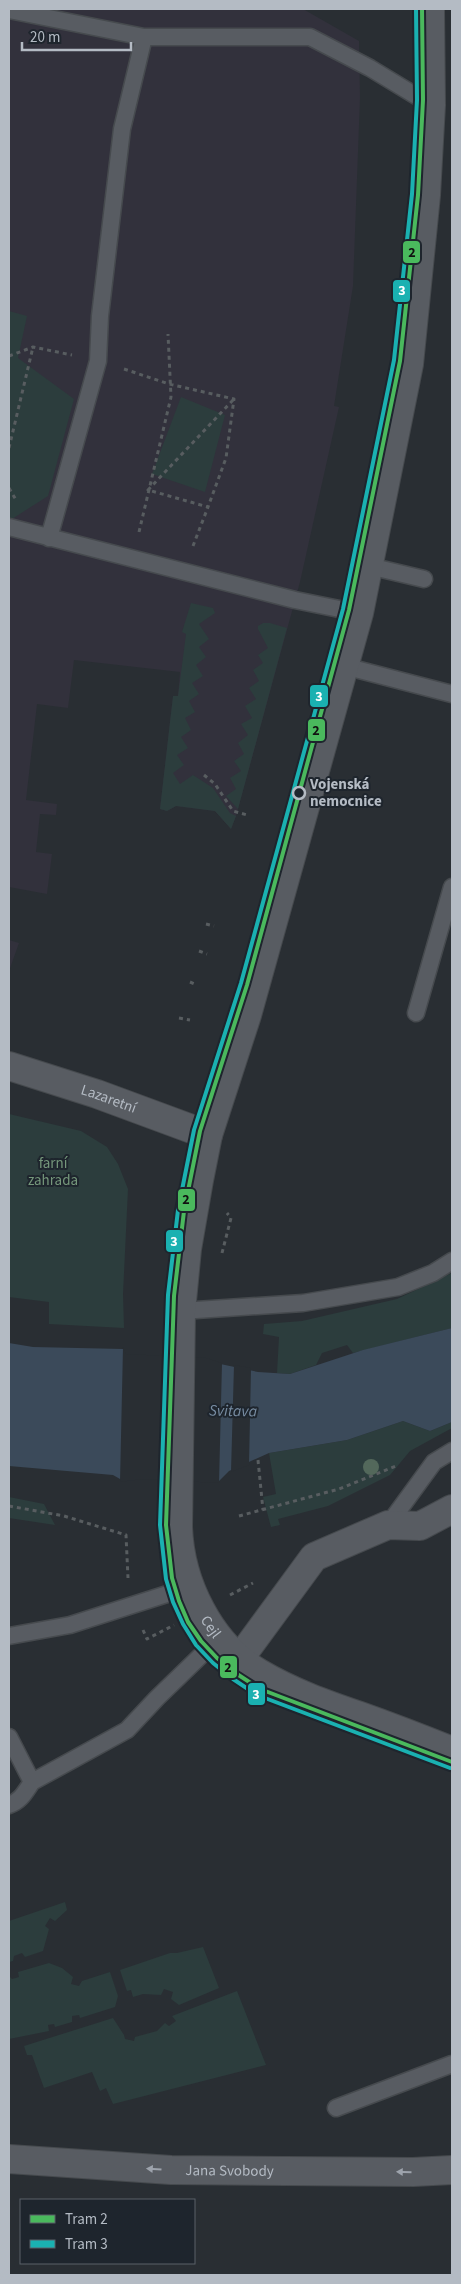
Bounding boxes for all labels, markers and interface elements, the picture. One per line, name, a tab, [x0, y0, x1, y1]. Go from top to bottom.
scale bar	[22, 20, 131, 52]
text: 20 m	[30, 27, 60, 48]
line badge: 2	[402, 240, 421, 264]
text: 2	[408, 243, 416, 263]
line badge: 3	[392, 279, 411, 303]
text: 3	[398, 281, 406, 301]
line badge: 3	[309, 684, 329, 708]
text: 3	[315, 687, 323, 707]
line badge: 2	[307, 718, 326, 742]
text: 2	[312, 721, 320, 741]
place label: Vojenská nemocnice	[309, 774, 382, 812]
marker: Vojenská nemocnice	[292, 786, 306, 800]
street label: Lazaretní	[78, 1080, 141, 1119]
park label: farní zahrada	[28, 1153, 78, 1191]
line badge: 2	[177, 1188, 196, 1212]
text: 2	[182, 1190, 190, 1210]
line badge: 3	[165, 1229, 184, 1253]
text: 3	[170, 1232, 178, 1252]
water label: Svitava	[209, 1400, 258, 1422]
street label: Cejl	[195, 1612, 226, 1643]
line badge: 2	[219, 1655, 238, 1679]
text: 2	[224, 1658, 232, 1678]
line badge: 3	[247, 1682, 266, 1706]
text: 3	[252, 1685, 260, 1705]
street label: Jana Svobody	[185, 2160, 274, 2182]
one-way arrow	[145, 2164, 161, 2172]
one-way arrow	[395, 2168, 411, 2176]
legend	[20, 2199, 195, 2264]
text: Tram 2	[65, 2209, 108, 2230]
text: Tram 3	[65, 2234, 108, 2255]

